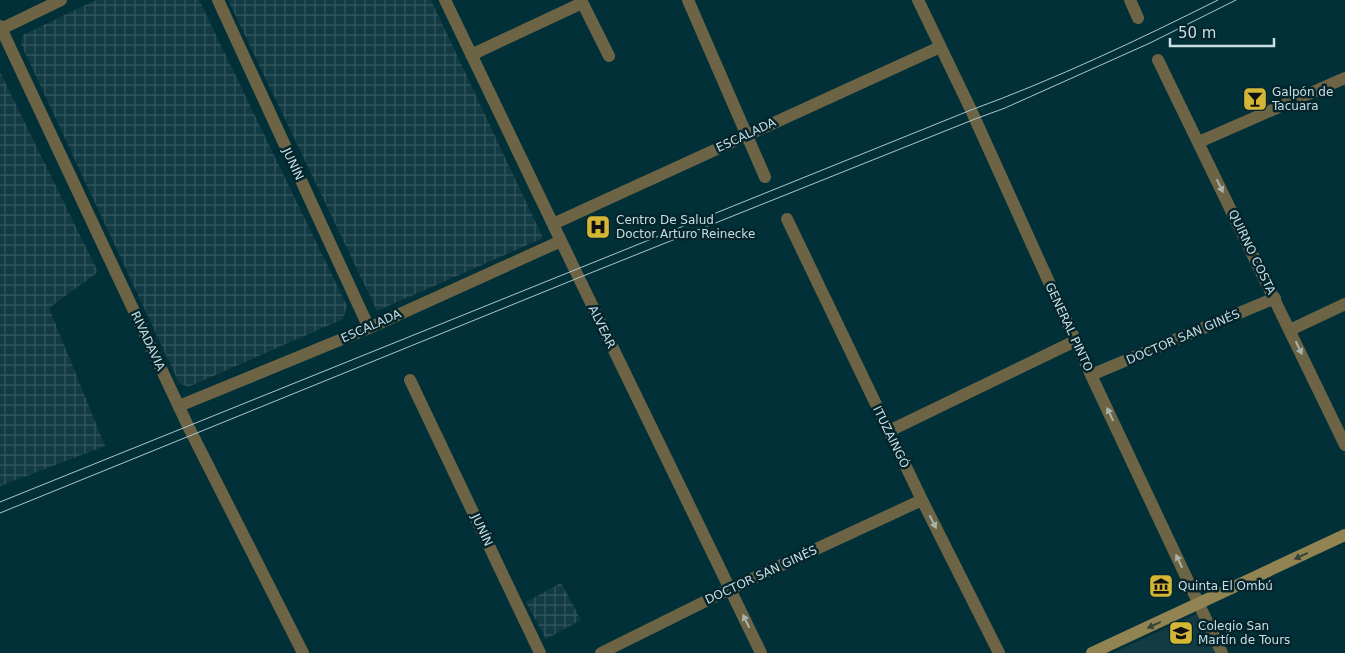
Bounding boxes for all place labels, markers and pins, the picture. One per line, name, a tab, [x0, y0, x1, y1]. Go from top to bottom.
place label: Galpón de Tacuara	[1271, 85, 1333, 113]
bar icon: Galpón de Tacuara	[1242, 86, 1268, 112]
place label: Centro De Salud Doctor Arturo Reinecke	[616, 213, 755, 241]
hospital icon: Centro De Salud Doctor Arturo Reinecke	[585, 214, 611, 240]
museum icon: Quinta El Ombú	[1148, 573, 1174, 599]
place label: Quinta El Ombú	[1178, 579, 1273, 593]
place label: Colegio San Martín de Tours	[1198, 619, 1290, 647]
school or university icon: Colegio San Martín de Tours	[1168, 620, 1194, 646]

